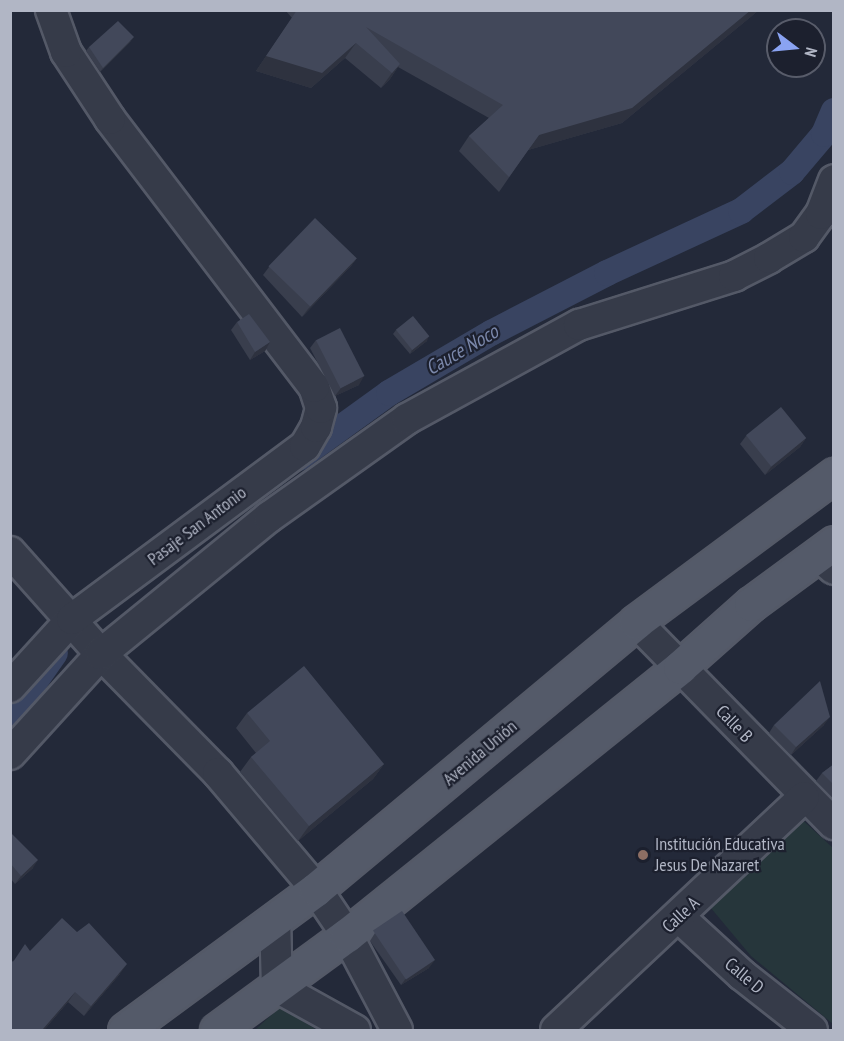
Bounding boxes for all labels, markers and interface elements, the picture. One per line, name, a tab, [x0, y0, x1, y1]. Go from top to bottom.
north arrow	[766, 18, 826, 78]
text: N	[801, 45, 822, 59]
water label: Cauce Noco	[421, 320, 503, 380]
street label: Pasaje San Antonio	[143, 482, 251, 570]
street label: Calle B	[711, 701, 757, 747]
street label: Avenida Unión	[439, 716, 521, 790]
place label: Institución Educativa Jesus De Nazaret	[655, 834, 785, 876]
marker: Institución Educativa Jesus De Nazaret	[636, 848, 650, 862]
street label: Calle A	[658, 892, 704, 938]
street label: Calle D	[720, 953, 768, 999]

